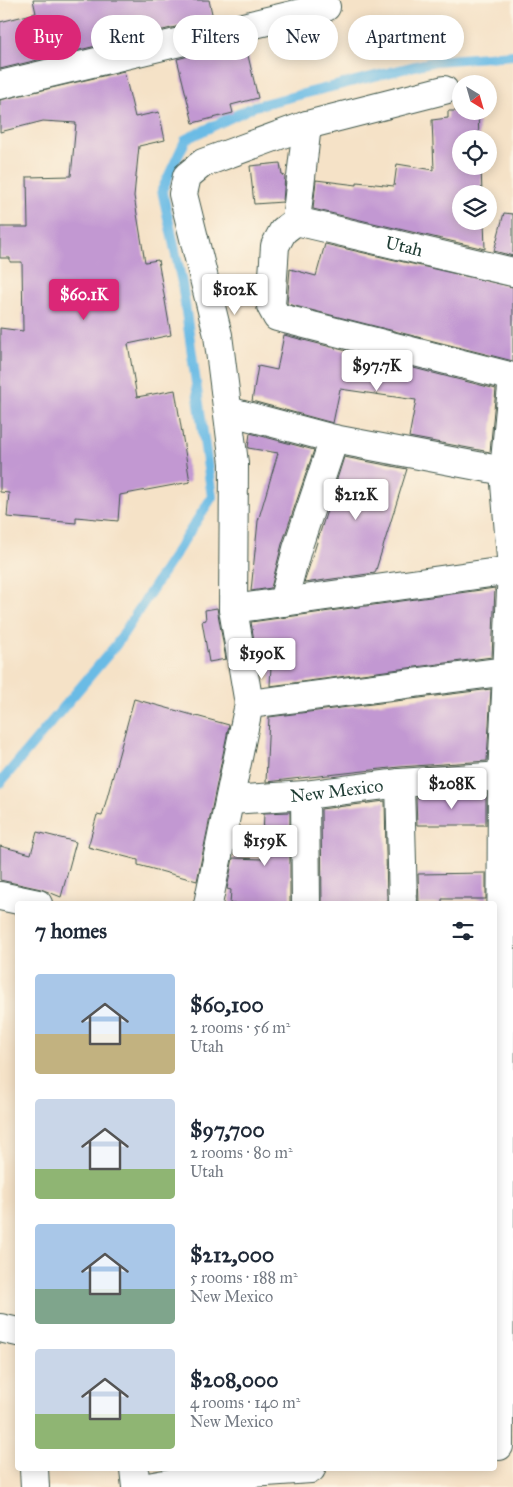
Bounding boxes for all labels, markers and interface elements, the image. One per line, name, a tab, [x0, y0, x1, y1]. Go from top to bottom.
chip: Buy	[15, 15, 81, 60]
chip: Rent	[91, 15, 163, 60]
chip: Filters	[173, 15, 258, 60]
chip: New	[268, 15, 338, 60]
chip: Apartment	[348, 15, 464, 60]
north arrow	[452, 75, 498, 120]
map controls	[452, 75, 497, 230]
button: locate	[452, 130, 497, 175]
button: layers	[452, 185, 497, 230]
street label: Utah	[383, 231, 425, 261]
pin: $102K	[200, 274, 270, 316]
pin: $60.1K	[43, 278, 125, 321]
text: $102K	[213, 280, 257, 299]
text: $60.1K	[60, 285, 108, 304]
pin: $97.7K	[336, 350, 418, 392]
text: $97.7K	[353, 356, 401, 375]
pin: $212K	[321, 478, 391, 521]
text: $212K	[334, 485, 378, 504]
pin: $190K	[227, 638, 297, 680]
text: $190K	[239, 644, 285, 663]
pin: $208K	[417, 768, 487, 810]
street label: New Mexico	[289, 774, 384, 807]
text: $208K	[429, 774, 475, 793]
pin: $159K	[230, 824, 300, 867]
text: $159K	[243, 831, 287, 850]
icon: filters	[449, 917, 477, 945]
text: 7 homes	[35, 918, 107, 944]
text: $60,100	[190, 992, 264, 1018]
icon: home	[75, 994, 135, 1054]
text: 2 rooms · 56 m²	[190, 1018, 290, 1037]
text: Utah	[190, 1037, 224, 1056]
text: $97,700	[190, 1117, 265, 1143]
icon: home	[75, 1119, 135, 1179]
text: 2 rooms · 80 m²	[190, 1143, 293, 1162]
text: Utah	[190, 1162, 224, 1181]
text: $212,000	[190, 1242, 274, 1268]
icon: home	[75, 1244, 135, 1304]
text: 5 rooms · 188 m²	[190, 1268, 298, 1287]
text: New Mexico	[190, 1287, 273, 1306]
text: $208,000	[190, 1367, 278, 1393]
icon: home	[75, 1369, 135, 1429]
text: 4 rooms · 140 m²	[190, 1393, 300, 1412]
text: New Mexico	[190, 1412, 273, 1431]

